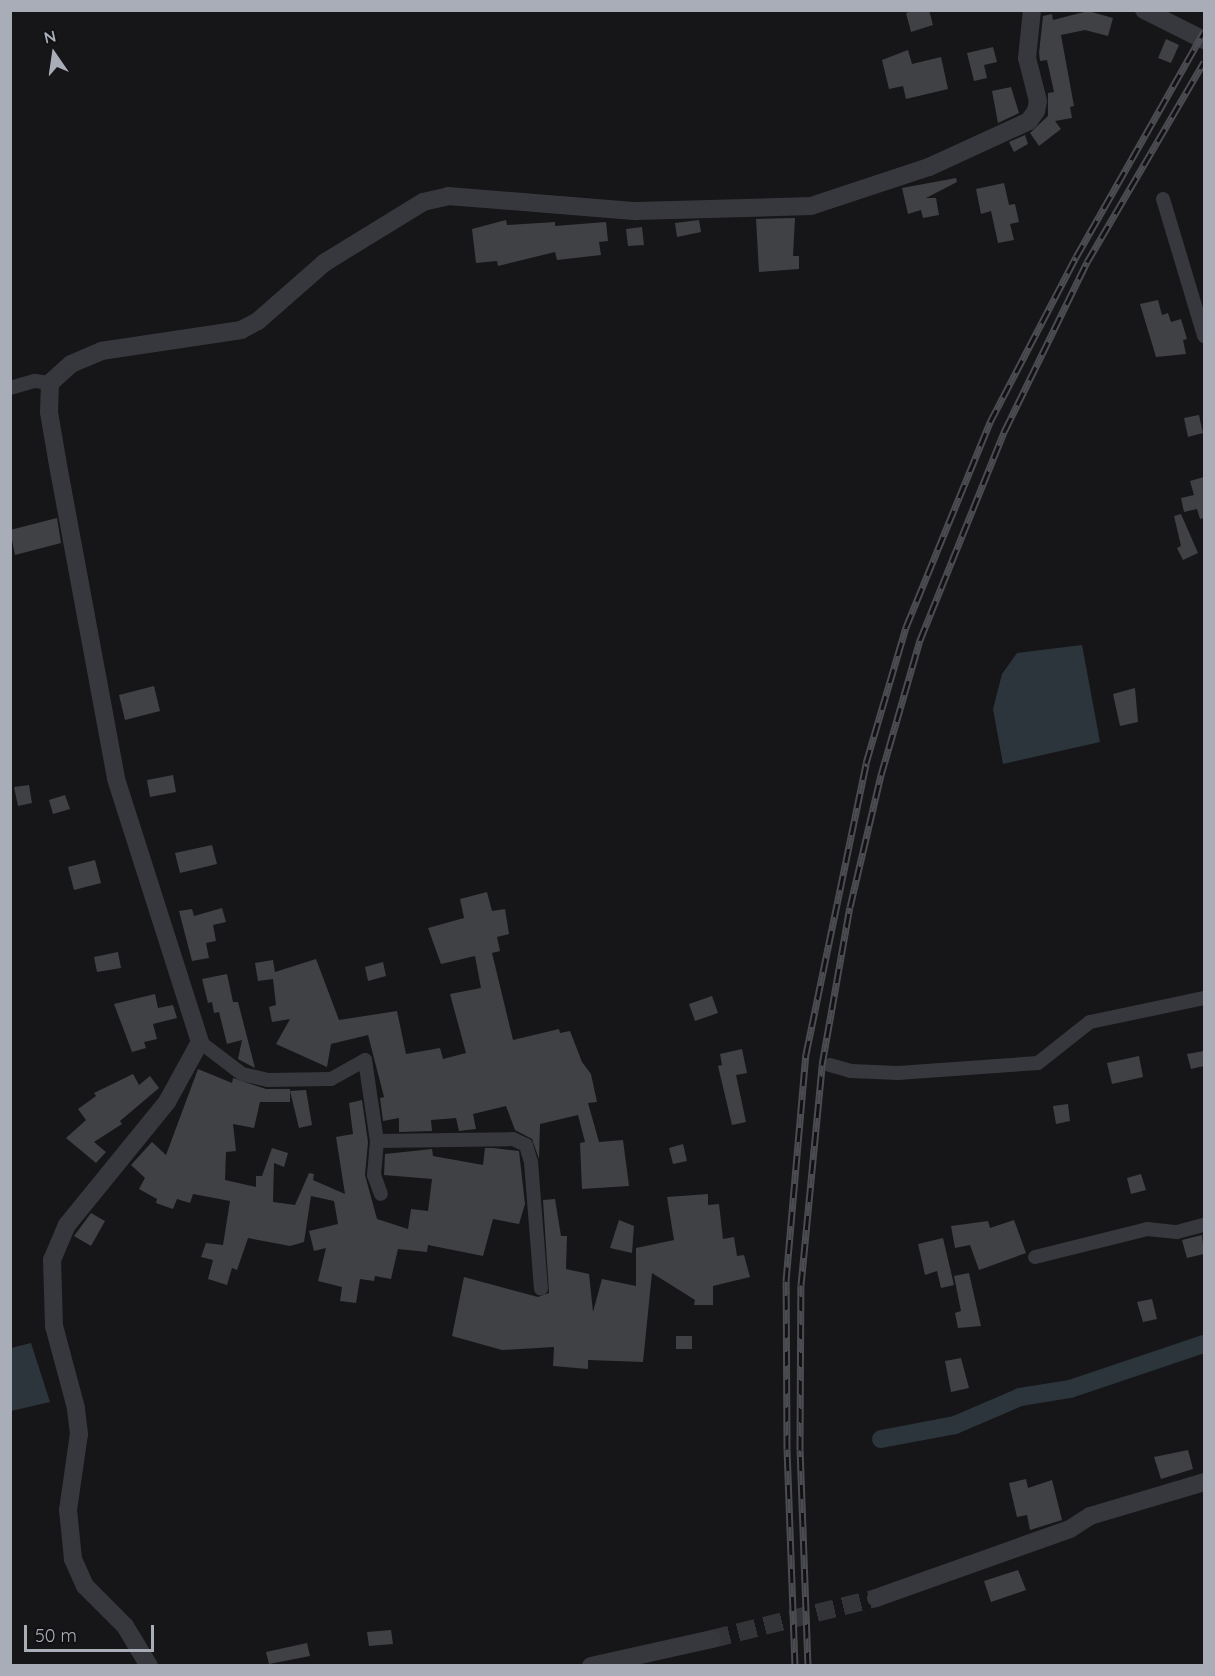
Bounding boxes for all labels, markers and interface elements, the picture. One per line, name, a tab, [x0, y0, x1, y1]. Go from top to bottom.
north arrow	[24, 24, 84, 84]
text: N	[42, 25, 58, 48]
scale bar	[27, 1613, 158, 1651]
text: 50 m	[35, 1624, 77, 1647]

